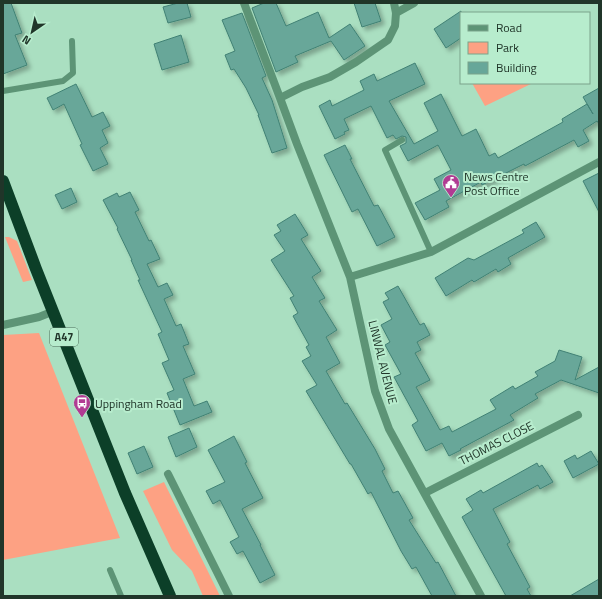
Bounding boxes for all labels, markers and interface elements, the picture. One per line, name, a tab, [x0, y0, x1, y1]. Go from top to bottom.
north arrow	[12, 12, 52, 52]
legend	[460, 12, 590, 84]
text: Road	[496, 18, 522, 37]
text: N	[19, 32, 34, 49]
text: Park	[496, 38, 519, 57]
text: Building	[496, 58, 537, 77]
place label: News Centre Post Office	[464, 167, 529, 200]
public building icon: News Centre Post Office	[441, 173, 461, 198]
street label: LINWAL AVENUE	[363, 318, 403, 406]
road number: A47	[50, 328, 78, 346]
bus stop icon: Uppingham Road	[72, 393, 92, 418]
place label: Uppingham Road	[95, 394, 182, 413]
street label: THOMAS CLOSE	[455, 416, 537, 470]

